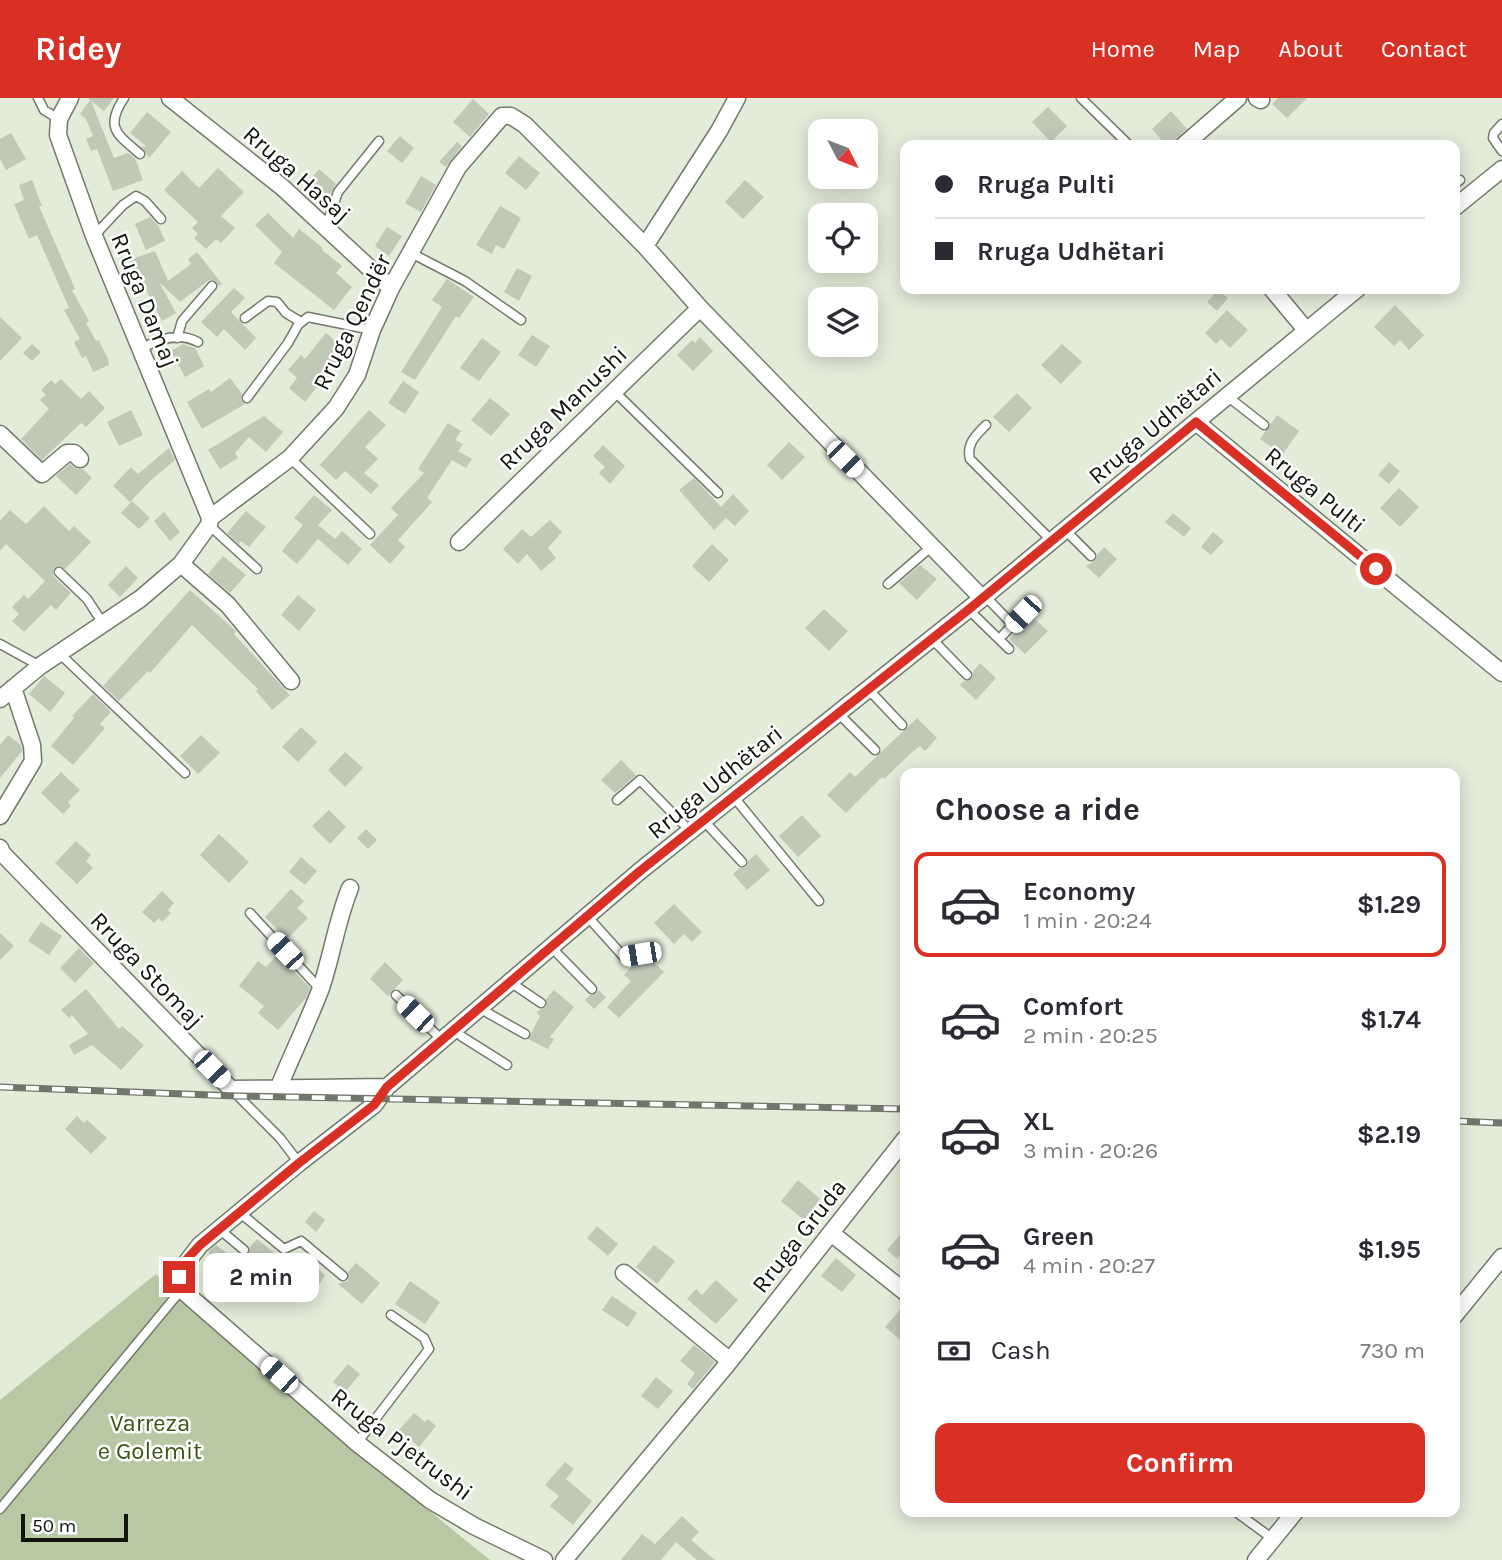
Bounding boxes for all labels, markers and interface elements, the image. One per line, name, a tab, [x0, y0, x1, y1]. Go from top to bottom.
text: Ridey	[35, 30, 121, 68]
text: Home	[1091, 35, 1155, 63]
text: Map	[1193, 35, 1240, 63]
text: About	[1278, 35, 1343, 63]
text: Contact	[1381, 35, 1467, 63]
north arrow	[808, 119, 878, 189]
map controls	[808, 119, 878, 357]
street label: Rruga Hasaj	[238, 120, 356, 228]
text: Rruga Pulti	[977, 169, 1115, 200]
button: locate	[808, 203, 878, 273]
street label: Rruga Damaj	[105, 229, 185, 371]
text: Rruga Udhëtari	[977, 236, 1165, 267]
street label: Rruga Qendër	[307, 249, 397, 395]
button: layers	[808, 287, 878, 357]
street label: Rruga Manushi	[493, 340, 633, 476]
street label: Rruga Udhëtari	[1083, 362, 1227, 490]
car	[823, 437, 868, 481]
street label: Rruga Pulti	[1259, 441, 1371, 539]
route start	[1360, 553, 1392, 585]
car	[1001, 591, 1046, 637]
street label: Rruga Udhëtari	[642, 719, 788, 845]
text: Choose a ride	[935, 791, 1140, 828]
icon: car	[939, 873, 1002, 936]
text: Economy	[1023, 876, 1135, 907]
text: $1.29	[1357, 889, 1421, 920]
street label: Rruga Stomaj	[85, 906, 209, 1034]
text: 1 min · 20:24	[1023, 907, 1152, 934]
car	[263, 928, 308, 974]
car	[618, 940, 663, 968]
icon: car	[939, 988, 1002, 1051]
text: Comfort	[1023, 991, 1124, 1022]
car	[393, 992, 438, 1036]
text: $1.74	[1360, 1004, 1421, 1035]
text: 2 min · 20:25	[1023, 1022, 1158, 1049]
car	[190, 1047, 235, 1091]
icon: car	[939, 1103, 1002, 1166]
text: XL	[1023, 1106, 1054, 1137]
text: $2.19	[1357, 1119, 1421, 1150]
text: 3 min · 20:26	[1023, 1137, 1158, 1164]
street label: Rruga Gruda	[746, 1174, 852, 1298]
icon: car	[939, 1218, 1002, 1281]
text: Green	[1023, 1221, 1095, 1252]
text: $1.95	[1357, 1234, 1421, 1265]
callout: 2 min	[204, 1252, 319, 1302]
text: 4 min · 20:27	[1023, 1252, 1155, 1279]
route end	[163, 1261, 195, 1293]
text: 2 min	[229, 1264, 293, 1291]
icon: cash	[935, 1332, 973, 1370]
text: Cash	[991, 1335, 1051, 1366]
text: 730 m	[1360, 1337, 1425, 1364]
car	[257, 1353, 302, 1397]
street label: Rruga Pjetrushi	[326, 1382, 478, 1506]
park label: Varreza e Golemit	[98, 1409, 202, 1465]
button: Confirm	[935, 1423, 1425, 1503]
scale bar	[21, 1511, 128, 1543]
text: 50 m	[32, 1515, 76, 1537]

